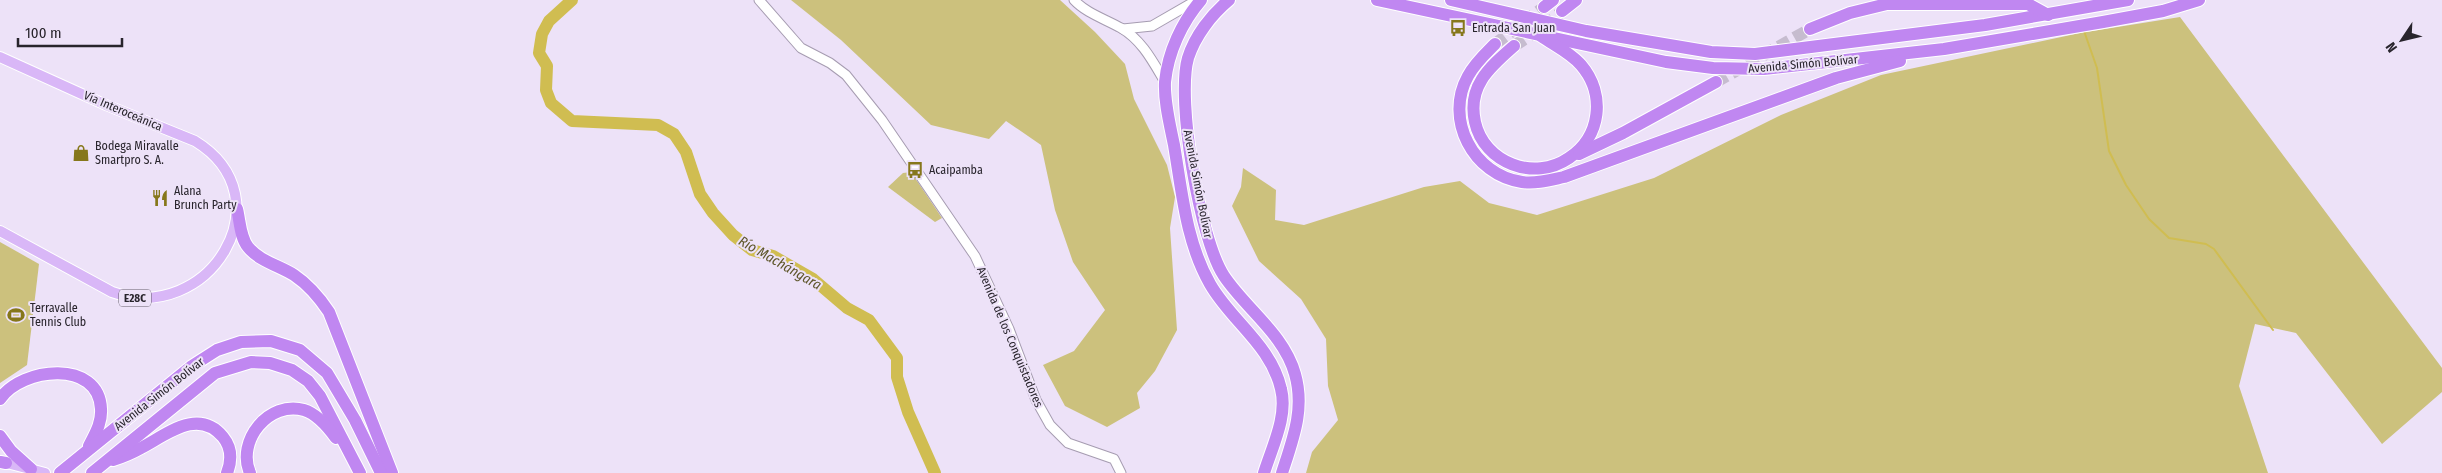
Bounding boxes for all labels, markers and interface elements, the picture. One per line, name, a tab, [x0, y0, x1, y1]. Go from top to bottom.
scale bar	[18, 15, 121, 47]
north arrow	[2377, 15, 2427, 65]
bus stop icon: Entrada San Juan	[1448, 18, 1468, 38]
place label: Entrada San Juan	[1472, 21, 1555, 35]
text: 100 m	[25, 24, 62, 42]
text: N	[2382, 39, 2401, 55]
street label: Avenida Simón Bolívar	[1748, 52, 1859, 76]
street label: Vía Interoceánica	[82, 88, 165, 134]
street label: Avenida Simón Bolívar	[1181, 129, 1216, 240]
place label: Bodega Miravalle Smartpro S. A.	[95, 139, 179, 167]
shop icon: Bodega Miravalle Smartpro S. A.	[71, 143, 91, 163]
bus stop icon: Acaipamba	[905, 160, 925, 180]
place label: Acaipamba	[929, 163, 983, 177]
place label: Alana Brunch Party	[174, 184, 237, 212]
restaurant icon: Alana Brunch Party	[150, 188, 170, 208]
water label: Río Machángara	[735, 232, 825, 294]
street label: Avenida de los Conquistadores	[974, 265, 1046, 409]
road number: E28C	[119, 290, 151, 306]
place label: Terravalle Tennis Club	[30, 301, 86, 329]
sports icon: Terravalle Tennis Club	[6, 305, 26, 325]
street label: Avenida Simón Bolívar	[111, 354, 207, 433]

